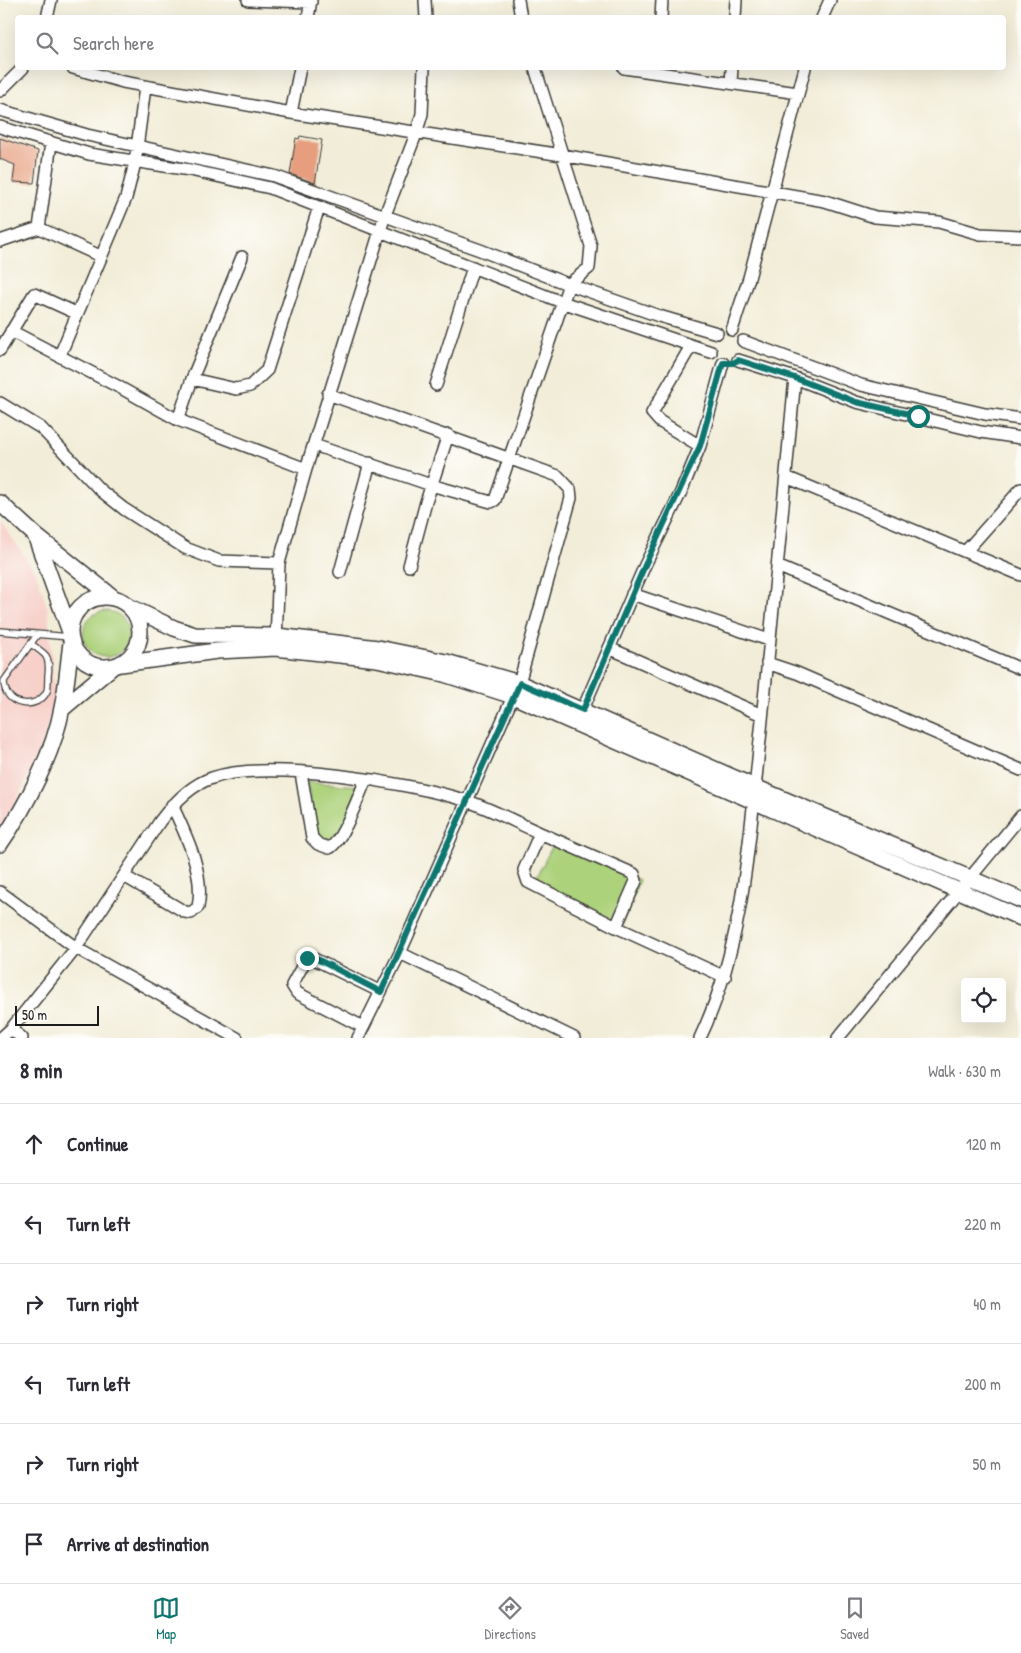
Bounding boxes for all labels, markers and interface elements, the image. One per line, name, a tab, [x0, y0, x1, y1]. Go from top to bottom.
search box	[15, 15, 1006, 70]
icon: search	[33, 29, 61, 57]
text: Search here	[73, 30, 154, 56]
route start	[907, 405, 930, 428]
route end	[296, 947, 319, 970]
map controls	[961, 978, 1006, 1023]
button: locate	[961, 978, 1006, 1023]
scale bar	[15, 1003, 99, 1026]
text: 50 m	[22, 1005, 47, 1024]
text: 8 min	[20, 1056, 62, 1085]
text: Walk · 630 m	[928, 1060, 1001, 1082]
icon: ahead	[20, 1130, 48, 1158]
text: Continue	[67, 1131, 128, 1157]
text: 120 m	[966, 1133, 1001, 1155]
icon: left	[20, 1210, 48, 1238]
text: Turn left	[67, 1211, 130, 1237]
text: 220 m	[964, 1213, 1001, 1235]
icon: right	[20, 1290, 48, 1318]
text: Turn right	[67, 1291, 138, 1317]
text: 40 m	[973, 1293, 1001, 1315]
icon: left	[20, 1370, 48, 1398]
text: Turn left	[67, 1371, 130, 1397]
text: 200 m	[965, 1373, 1001, 1395]
icon: right	[20, 1450, 48, 1478]
text: Turn right	[67, 1451, 138, 1477]
text: 50 m	[973, 1453, 1001, 1475]
icon: arrive	[20, 1530, 48, 1558]
text: Arrive at destination	[67, 1531, 209, 1557]
tab: Map	[152, 1594, 180, 1643]
tab: Directions	[484, 1594, 536, 1643]
tab: Saved	[840, 1594, 869, 1643]

